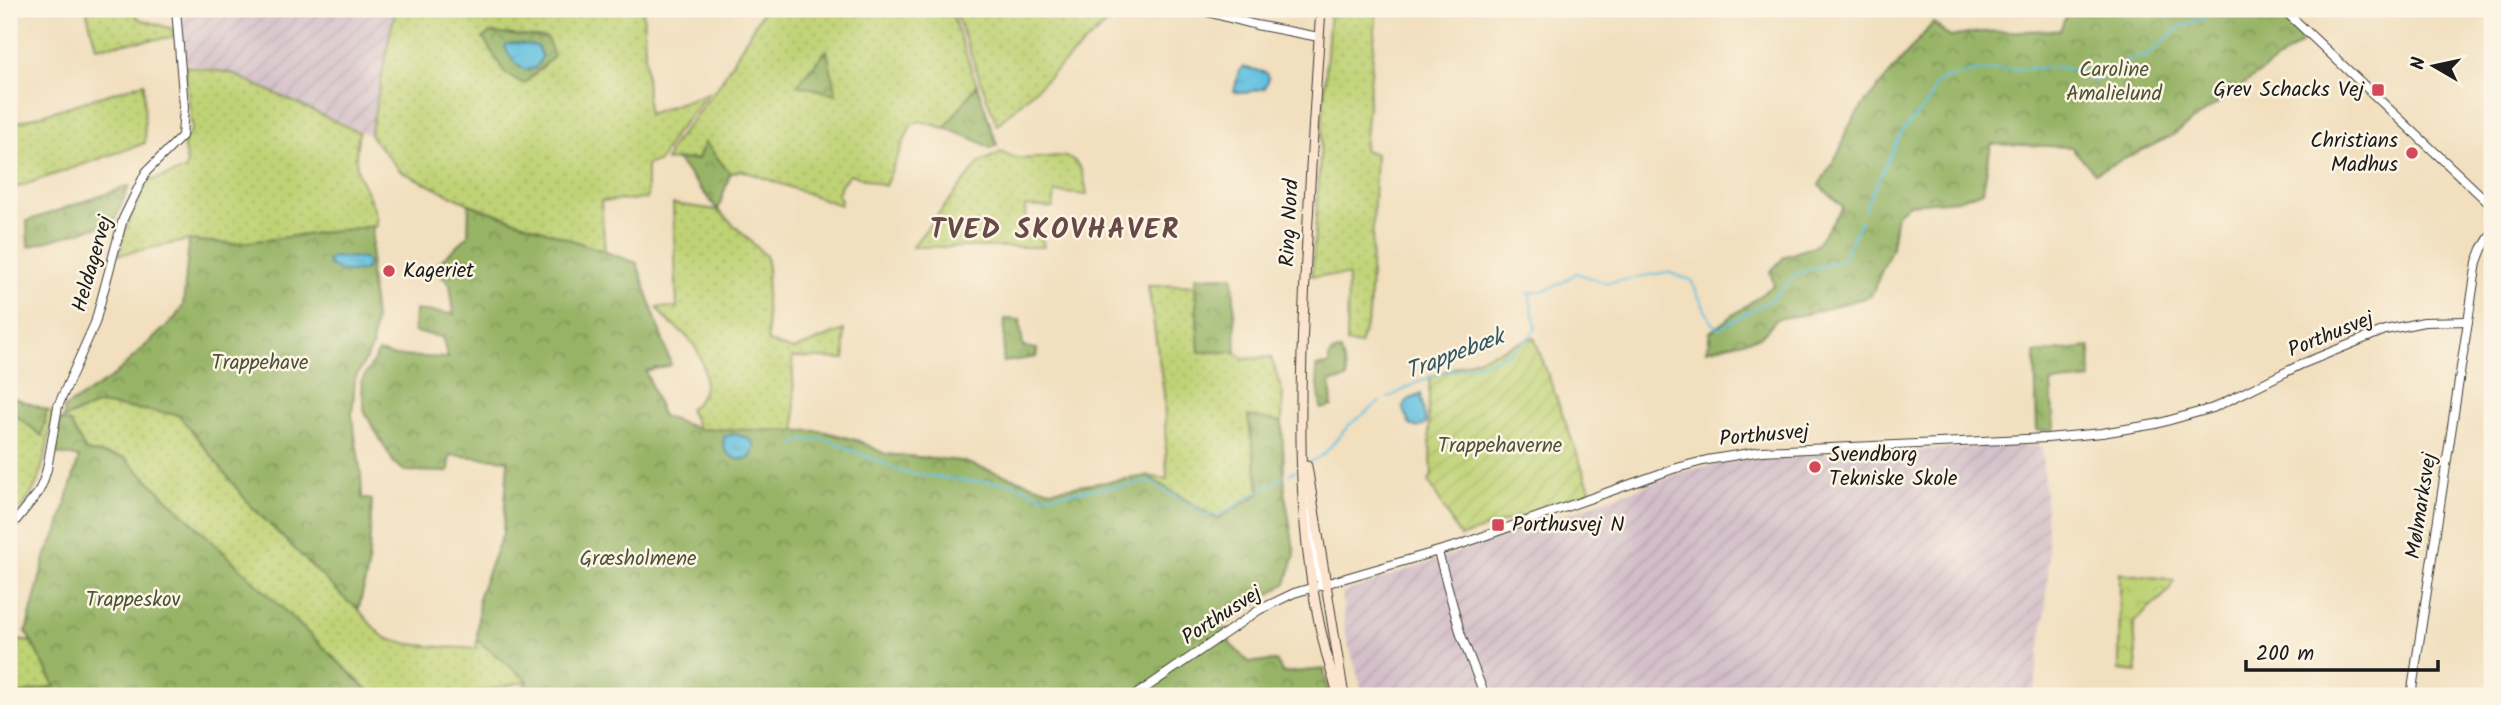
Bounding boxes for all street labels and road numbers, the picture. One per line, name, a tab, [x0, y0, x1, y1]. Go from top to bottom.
street label: Ring Nord	[1271, 178, 1309, 268]
street label: Heldagervej	[63, 211, 123, 316]
street label: Porthusvej	[2283, 303, 2379, 367]
street label: Porthusvej	[1718, 416, 1811, 456]
street label: Mølmarksvej	[2397, 450, 2447, 562]
street label: Porthusvej	[1175, 577, 1269, 654]

